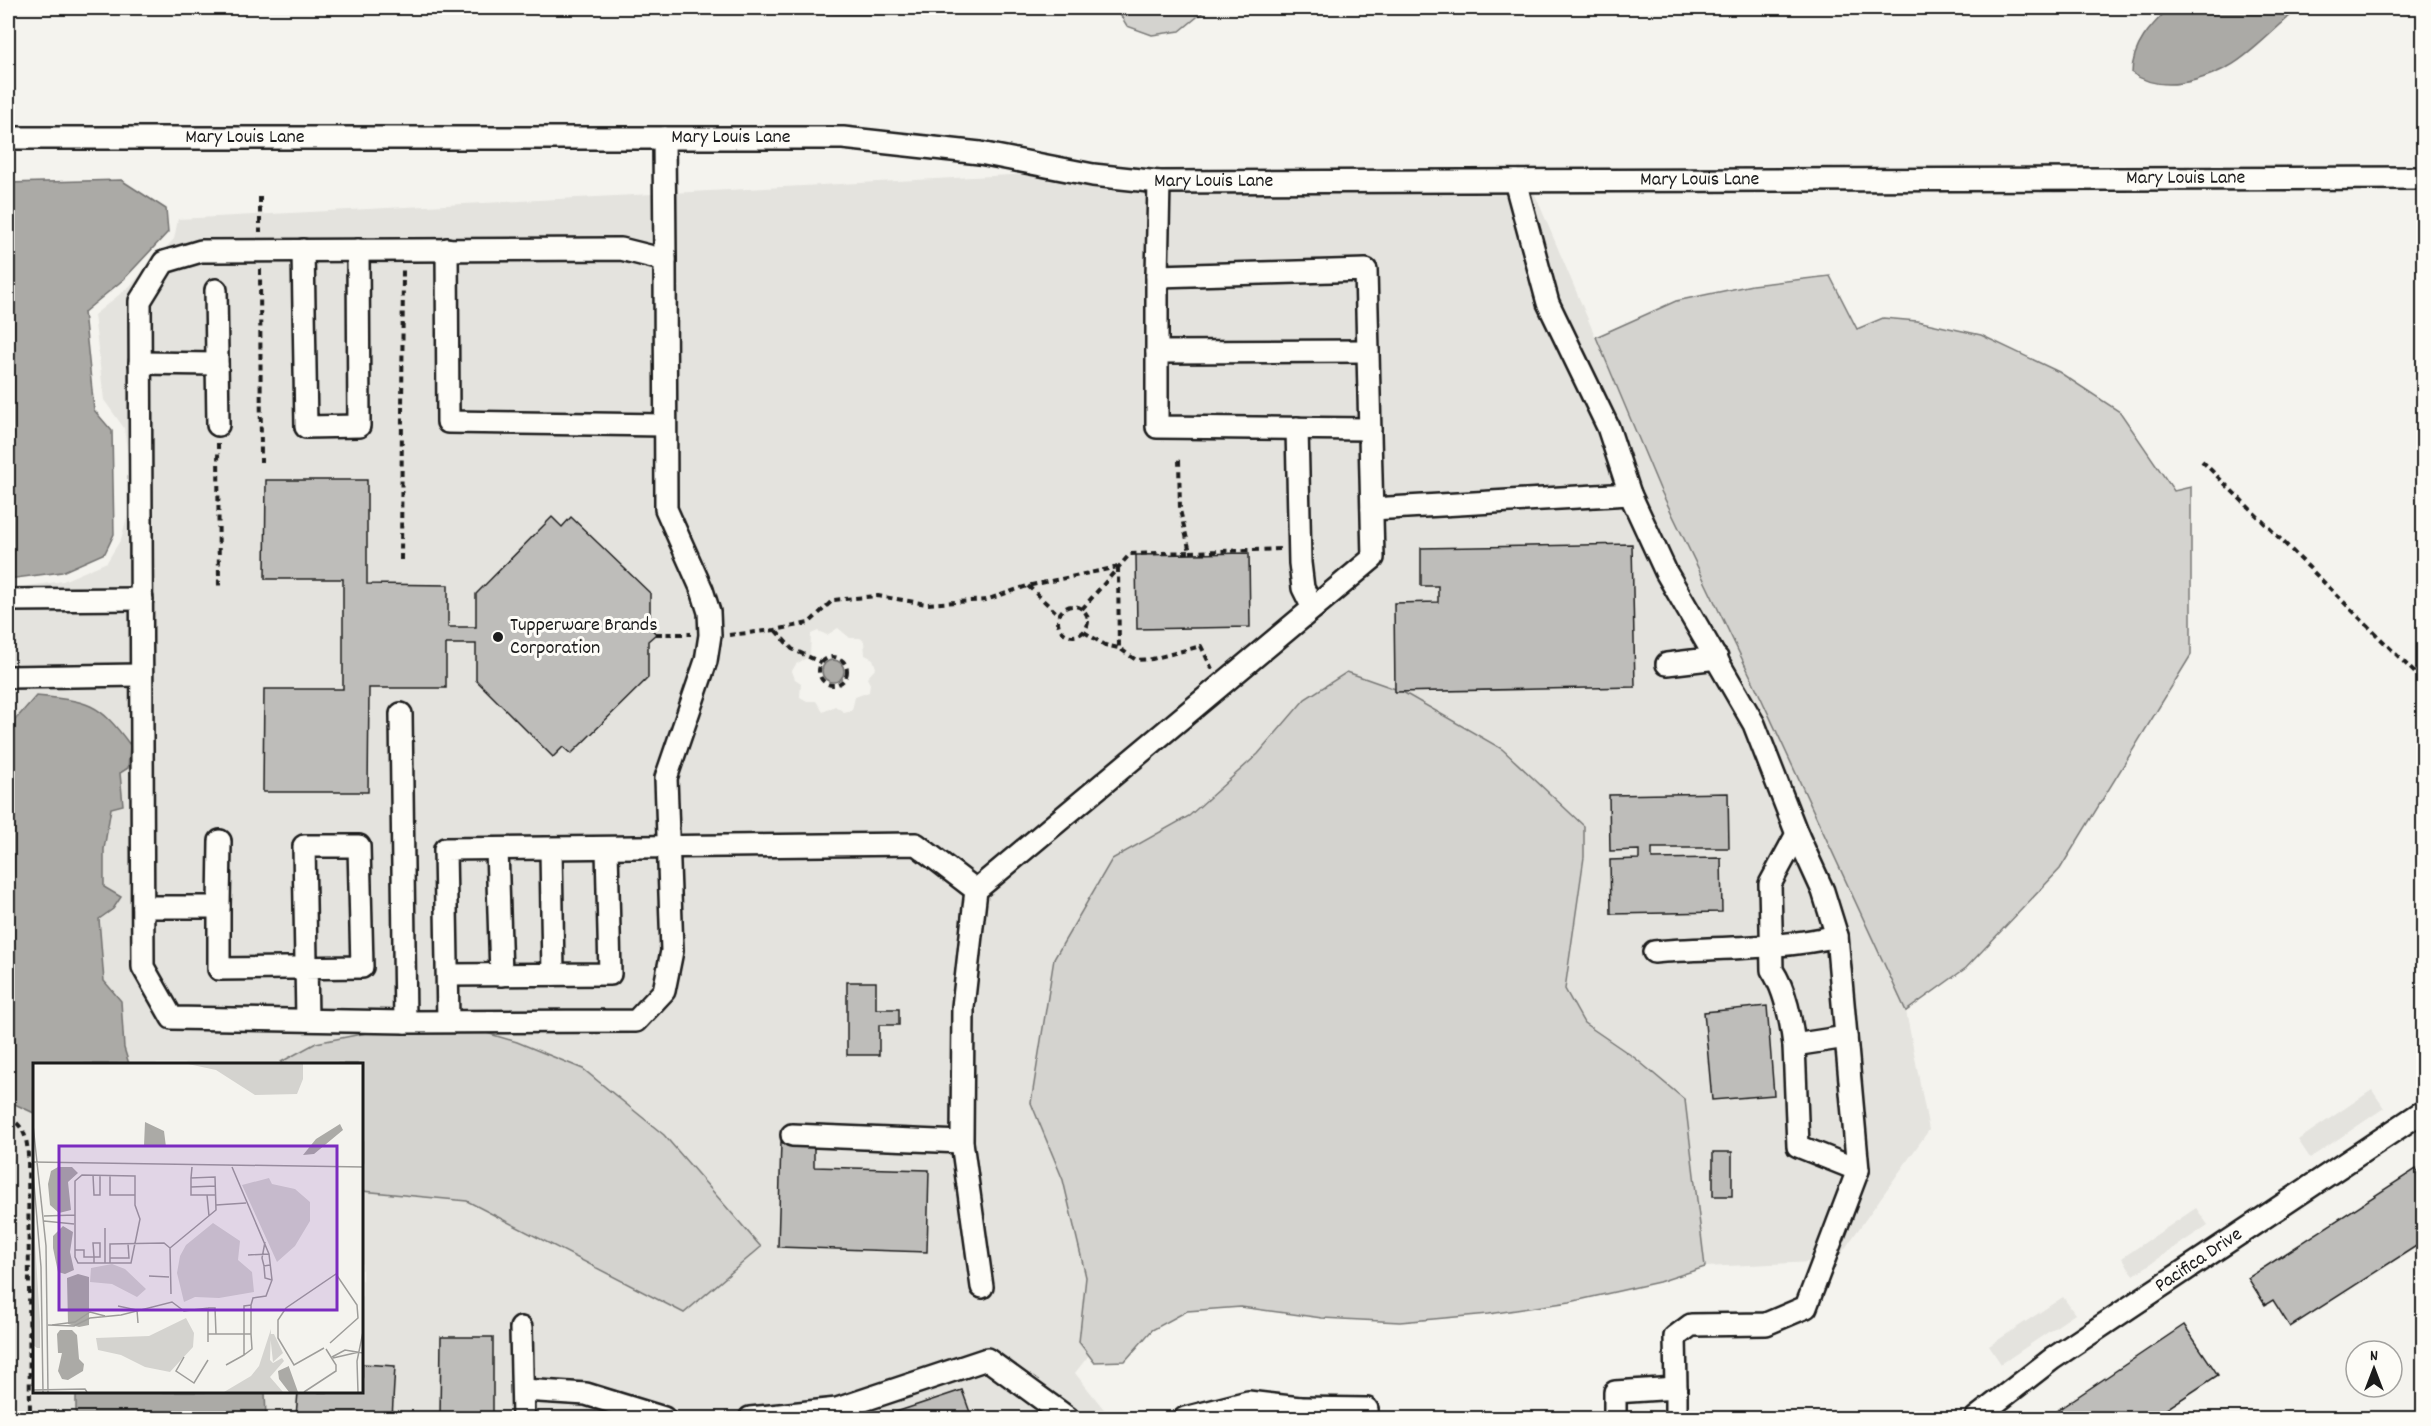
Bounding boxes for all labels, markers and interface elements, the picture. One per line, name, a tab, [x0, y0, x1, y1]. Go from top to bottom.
street label: Mary Louis Lane	[185, 124, 305, 152]
street label: Mary Louis Lane	[671, 124, 791, 152]
street label: Mary Louis Lane	[2126, 165, 2246, 193]
street label: Mary Louis Lane	[1640, 166, 1760, 194]
street label: Mary Louis Lane	[1154, 168, 1274, 196]
place label: Tupperware Brands Corporation	[510, 612, 658, 663]
marker: Tupperware Brands Corporation	[491, 630, 505, 644]
inset map	[33, 1063, 363, 1393]
street label: Pacifica Drive	[2150, 1221, 2249, 1300]
north arrow	[2344, 1339, 2404, 1399]
text: N	[2370, 1345, 2378, 1368]

